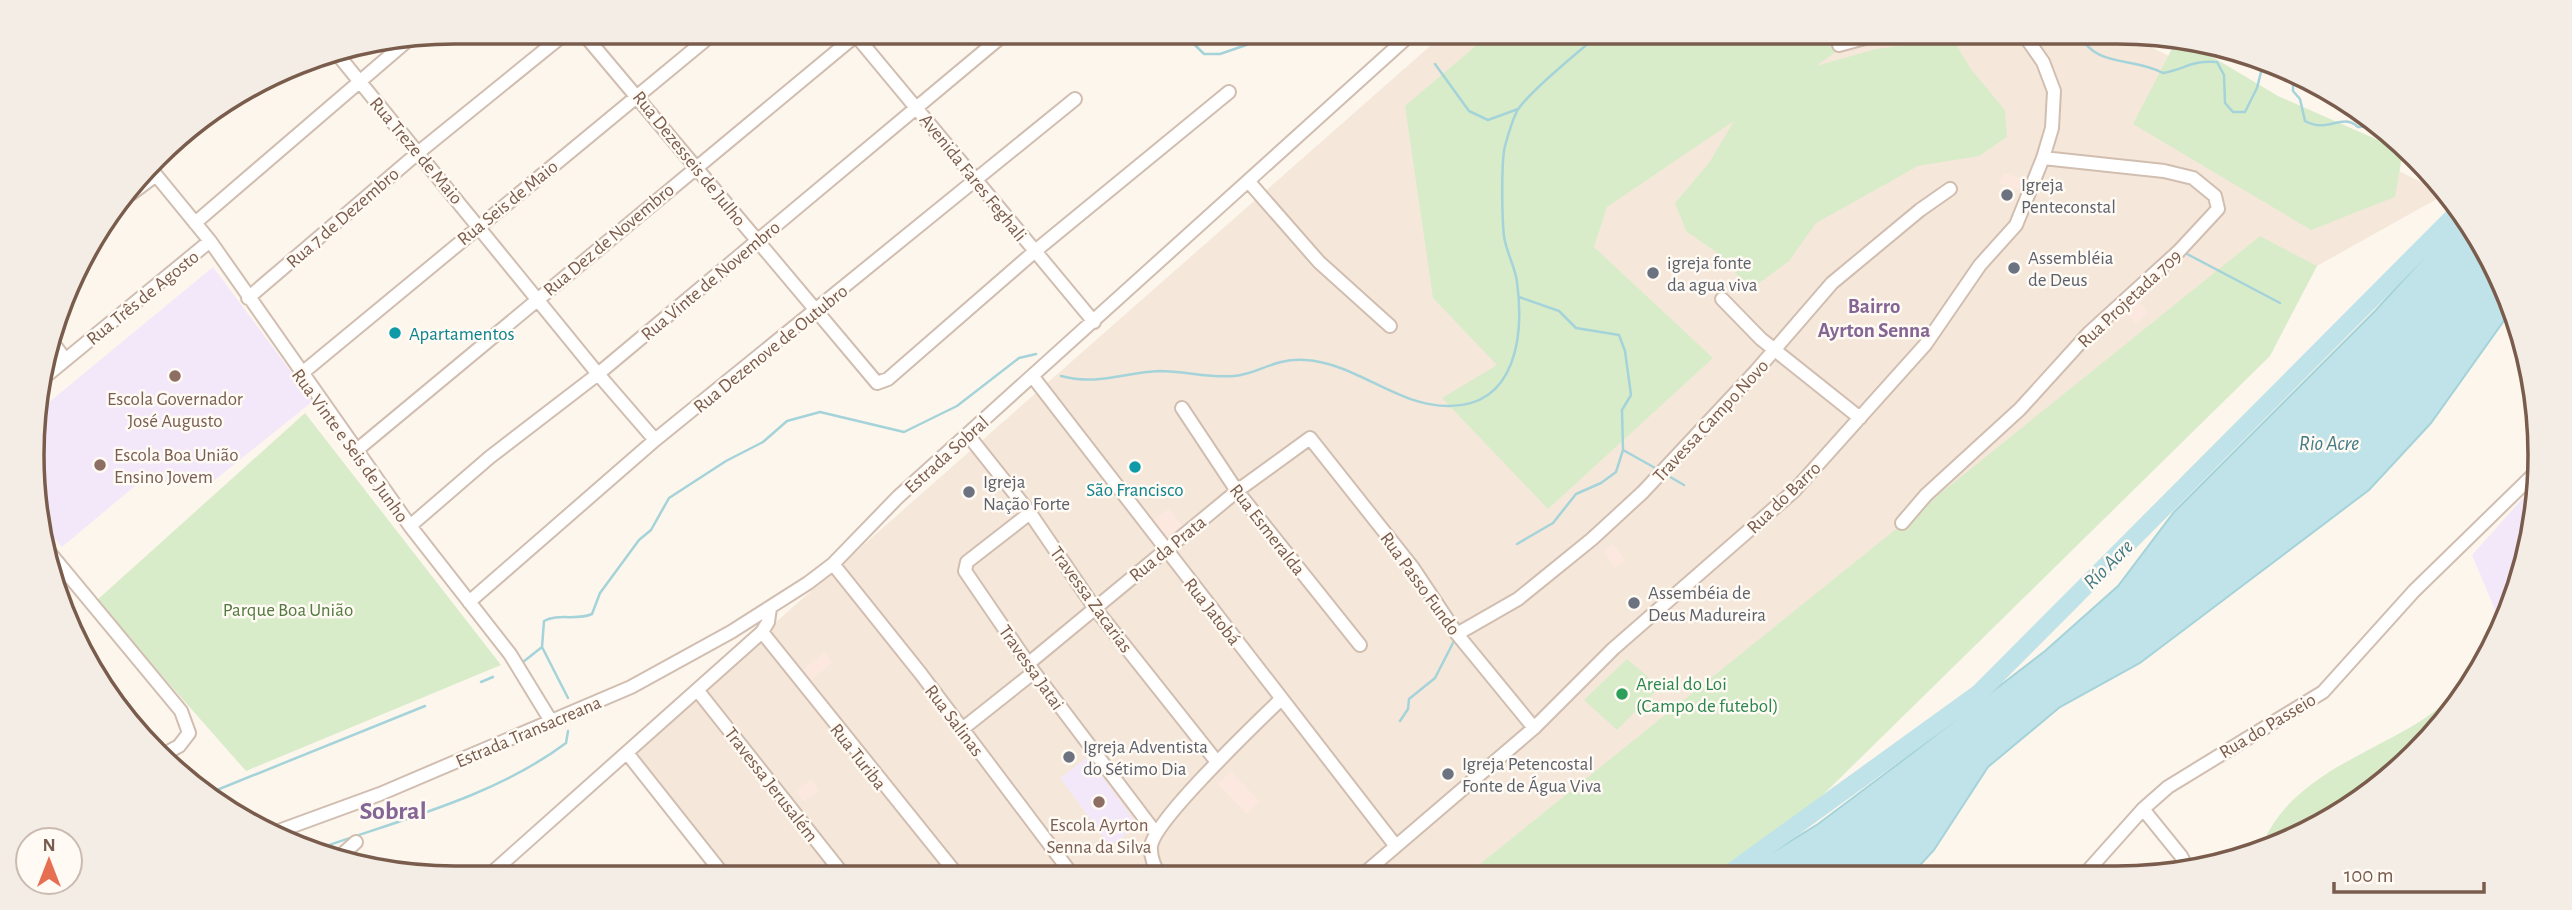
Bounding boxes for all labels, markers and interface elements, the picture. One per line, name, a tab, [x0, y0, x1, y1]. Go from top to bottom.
street label: Rua Dezesseis de Julho	[629, 88, 749, 230]
street label: Rua Treze de Maio	[366, 94, 466, 208]
street label: Avenida Fares Feghali	[916, 111, 1030, 245]
street label: Rua Seis de Maio	[454, 157, 562, 249]
street label: Rua 7 de Dezembro	[283, 164, 403, 272]
place label: Igreja Penteconstal	[2021, 176, 2116, 217]
street label: Rua Dez de Novembro	[540, 180, 678, 300]
marker: Igreja Penteconstal	[1999, 187, 2015, 203]
street label: Rua Vinte de Novembro	[638, 218, 784, 345]
street label: Rua Projetada 709	[2075, 246, 2186, 352]
street label: Rua Três de Agosto	[83, 247, 203, 349]
place label: Assembléia de Deus	[2028, 249, 2114, 290]
place label: igreja fonte da agua viva	[1667, 254, 1758, 295]
marker: Assembléia de Deus	[2006, 260, 2022, 276]
marker: igreja fonte da agua viva	[1645, 265, 1661, 281]
street label: Rua Dezenove de Outubro	[690, 281, 851, 417]
district label: Bairro Ayrton Senna	[1818, 296, 1930, 341]
marker: Apartamentos	[387, 325, 403, 341]
place label: Apartamentos	[409, 325, 515, 344]
street label: Travessa Campo Novo	[1650, 356, 1772, 486]
street label: Rua Vinte e Seis de Junho	[288, 366, 412, 526]
marker: Escola Governador José Augusto	[167, 368, 183, 384]
place label: Escola Governador José Augusto	[107, 390, 243, 431]
street label: Estrada Sobral	[901, 413, 993, 498]
water label: Rio Acre	[2299, 433, 2359, 454]
place label: Escola Boa União Ensino Jovem	[114, 446, 239, 487]
marker: Escola Boa União Ensino Jovem	[92, 457, 108, 473]
street label: Rua do Barro	[1743, 458, 1825, 538]
marker: São Francisco	[1127, 459, 1143, 475]
place label: Igreja Nação Forte	[983, 473, 1070, 514]
place label: São Francisco	[1086, 481, 1184, 500]
street label: Rua Esmeralda	[1225, 481, 1308, 579]
marker: Igreja Nação Forte	[961, 484, 977, 500]
street label: Rua da Prata	[1126, 512, 1210, 586]
street label: Rua Passo Fundo	[1376, 529, 1463, 639]
water label: Río Acre	[2080, 536, 2137, 593]
street label: Travessa Zacarias	[1046, 543, 1136, 656]
street label: Rua Jatobá	[1180, 575, 1244, 649]
place label: Assembéia de Deus Madureira	[1648, 584, 1766, 625]
marker: Assembéia de Deus Madureira	[1626, 595, 1642, 611]
park label: Parque Boa União	[223, 601, 353, 620]
street label: Travessa Jatai	[995, 622, 1067, 714]
place label: Areial do Loi (Campo de futebol)	[1636, 675, 1779, 716]
street label: Rua Salinas	[921, 682, 987, 760]
marker: Areial do Loi (Campo de futebol)	[1614, 686, 1630, 702]
street label: Rua do Passeio	[2216, 690, 2319, 762]
street label: Estrada Transacreana	[453, 693, 604, 772]
street label: Rua Turiba	[826, 720, 890, 794]
street label: Travessa Jerusalém	[720, 724, 821, 846]
place label: Igreja Adventista do Sétimo Dia	[1083, 738, 1208, 779]
marker: Igreja Adventista do Sétimo Dia	[1061, 749, 1077, 765]
place label: Igreja Petencostal Fonte de Água Viva	[1462, 755, 1602, 796]
marker: Igreja Petencostal Fonte de Água Viva	[1440, 766, 1456, 782]
marker: Escola Ayrton Senna da Silva	[1091, 794, 1107, 810]
district label: Sobral	[360, 798, 426, 824]
place label: Escola Ayrton Senna da Silva	[1046, 816, 1152, 857]
north arrow	[14, 826, 84, 896]
text: N	[42, 836, 56, 855]
scale bar	[2334, 850, 2484, 894]
text: 100 m	[2344, 865, 2394, 886]

